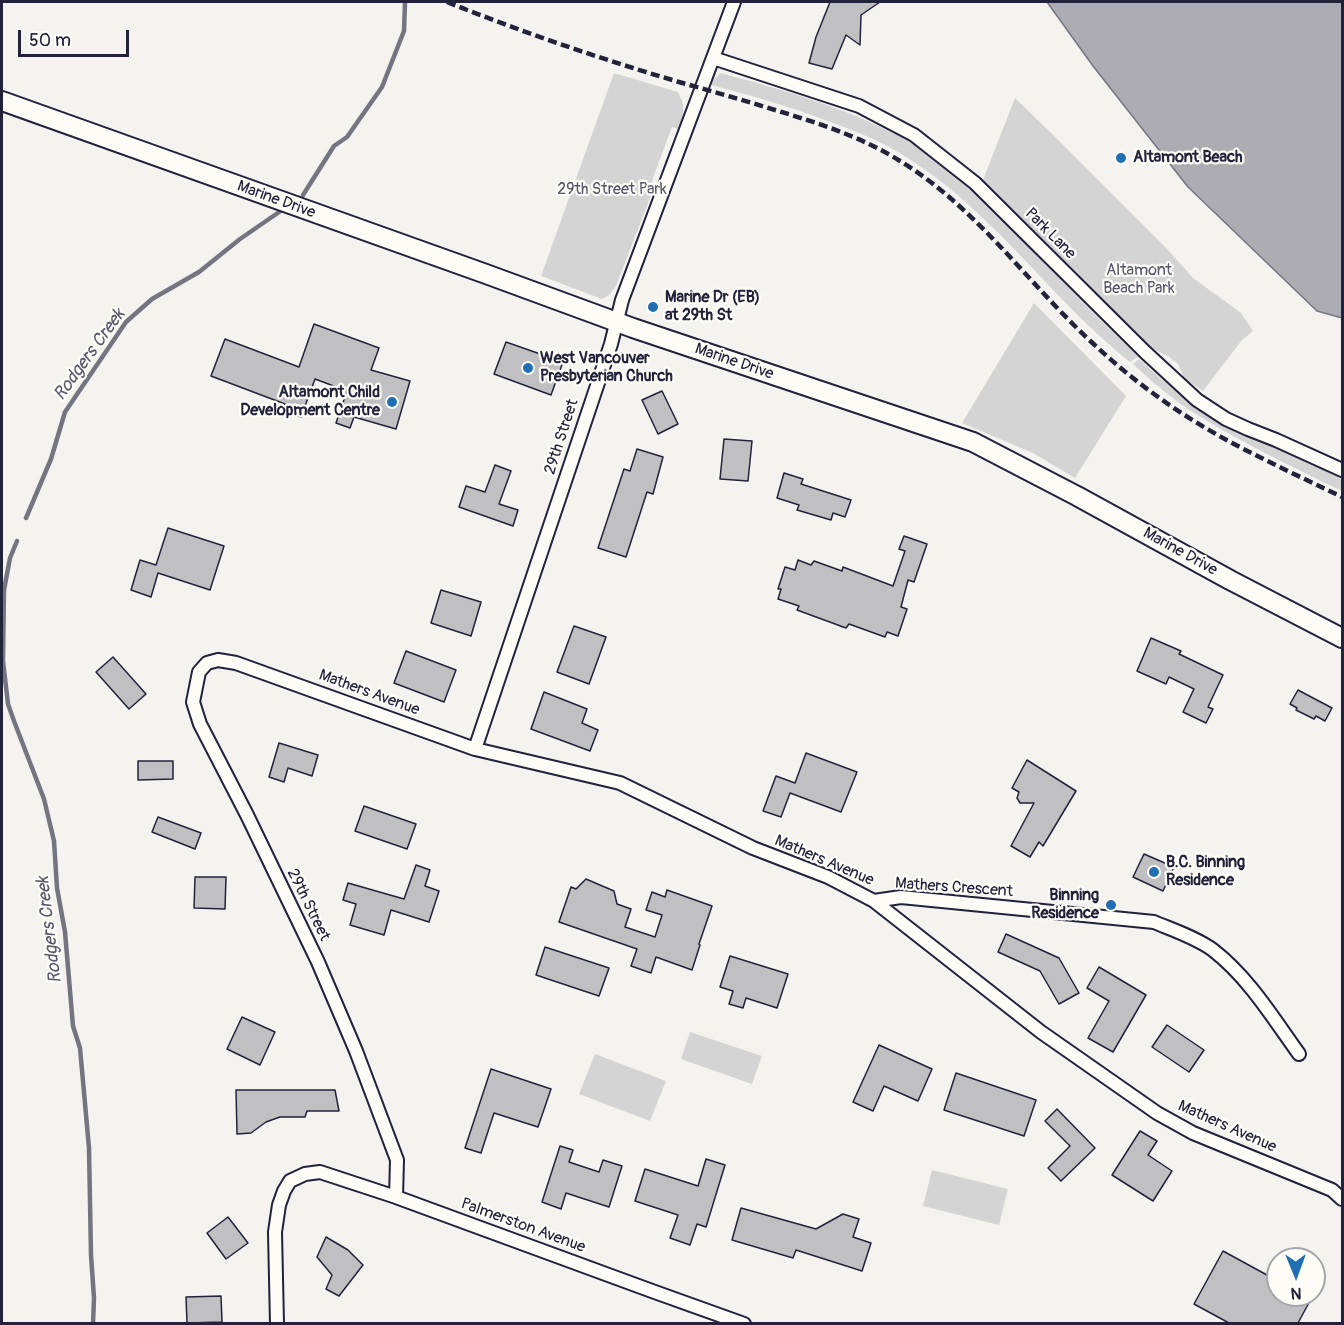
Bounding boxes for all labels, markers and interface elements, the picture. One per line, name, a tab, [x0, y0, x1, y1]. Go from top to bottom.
scale bar	[21, 18, 132, 56]
text: 50 m	[29, 29, 71, 52]
place label: Altamont Beach	[1133, 148, 1243, 168]
marker: Altamont Beach	[1114, 151, 1128, 165]
street label: Marine Drive	[234, 177, 318, 223]
park label: 29th Street Park	[557, 180, 667, 200]
street label: Park Lane	[1020, 204, 1080, 264]
park label: Altamont Beach Park	[1103, 261, 1175, 299]
place label: Marine Dr (EB) at 29th St	[665, 288, 760, 326]
marker: Marine Dr (EB) at 29th St	[646, 300, 660, 314]
water label: Rodgers Creek	[50, 305, 130, 405]
street label: Marine Drive	[692, 340, 776, 384]
place label: West Vancouver Presbyterian Church	[540, 349, 673, 387]
marker: West Vancouver Presbyterian Church	[521, 361, 535, 375]
place label: Altamont Child Development Centre	[240, 383, 380, 421]
marker: Altamont Child Development Centre	[385, 395, 399, 409]
street label: 29th Street	[541, 397, 583, 477]
street label: Marine Drive	[1140, 524, 1220, 580]
street label: Mathers Avenue	[316, 666, 422, 720]
street label: Mathers Avenue	[772, 831, 876, 891]
place label: B.C. Binning Residence	[1166, 853, 1245, 891]
marker: B.C. Binning Residence	[1147, 865, 1161, 879]
street label: 29th Street	[282, 866, 334, 944]
street label: Mathers Crescent	[894, 874, 1014, 902]
water label: Rodgers Creek	[33, 875, 67, 985]
place label: Binning Residence	[1031, 886, 1099, 924]
marker: Binning Residence	[1104, 898, 1118, 912]
street label: Mathers Avenue	[1175, 1097, 1279, 1157]
street label: Palmerston Avenue	[458, 1195, 588, 1257]
north arrow	[1266, 1247, 1326, 1307]
text: N	[1291, 1283, 1302, 1303]

